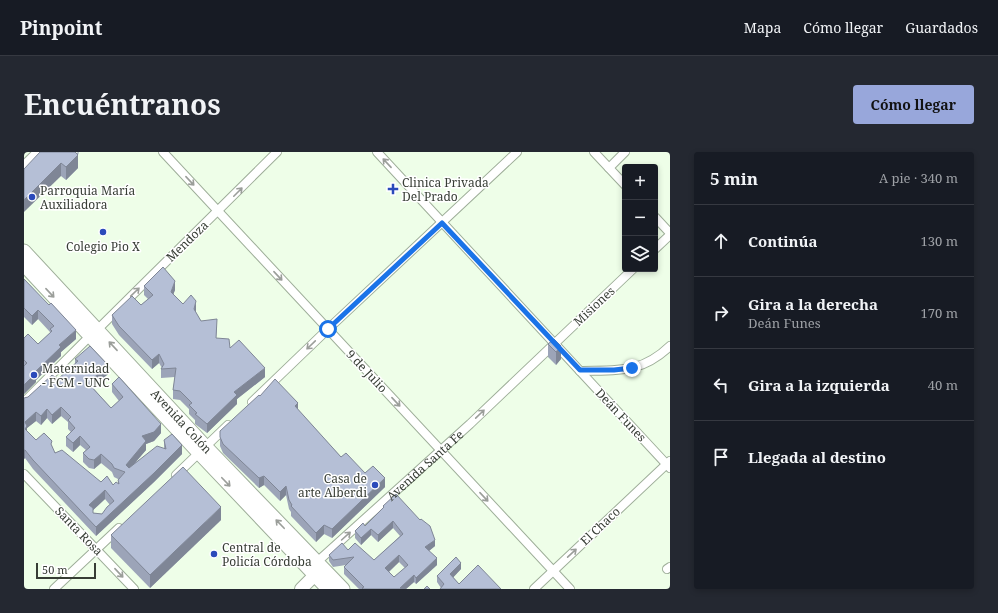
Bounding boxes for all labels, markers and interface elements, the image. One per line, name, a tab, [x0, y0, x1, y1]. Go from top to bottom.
text: Pinpoint	[20, 15, 102, 41]
text: Mapa	[744, 18, 781, 37]
text: Cómo llegar	[803, 18, 883, 37]
text: Guardados	[905, 18, 978, 37]
text: Encuéntranos	[24, 85, 221, 123]
button: Cómo llegar	[853, 85, 974, 124]
one-way arrow	[383, 158, 392, 168]
map controls	[622, 164, 658, 272]
button: +	[622, 164, 658, 200]
text: 5 min	[710, 167, 758, 190]
text: A pie · 340 m	[879, 169, 958, 187]
place label: Clinica Privada Del Prado	[402, 174, 489, 205]
one-way arrow	[185, 175, 194, 185]
place label: Parroquia María Auxiliadora	[40, 182, 135, 213]
marker: Clinica Privada Del Prado	[387, 183, 399, 195]
one-way arrow	[233, 187, 243, 196]
marker: Parroquia María Auxiliadora	[27, 192, 37, 202]
button: −	[622, 200, 658, 236]
street label: Mendoza	[162, 216, 212, 265]
marker: Colegio Pio X	[98, 227, 108, 237]
icon: ahead	[710, 230, 732, 252]
text: Continúa	[748, 231, 818, 251]
text: 130 m	[921, 232, 958, 250]
button: layers	[622, 236, 658, 272]
place label: Colegio Pio X	[66, 238, 140, 255]
one-way arrow	[274, 271, 283, 281]
street label: Misiones	[570, 282, 618, 330]
one-way arrow	[46, 288, 55, 299]
one-way arrow	[130, 288, 140, 297]
text: Gira a la derecha	[748, 294, 878, 314]
icon: right	[710, 302, 732, 324]
text: 170 m	[921, 304, 958, 322]
text: Deán Funes	[748, 314, 821, 332]
route start	[319, 320, 337, 338]
one-way arrow	[306, 340, 317, 349]
one-way arrow	[108, 341, 117, 351]
street label: 9 de Julio	[343, 346, 391, 396]
route end	[623, 359, 641, 377]
place label: Maternidad - FCM - UNC	[42, 360, 110, 391]
marker: Maternidad - FCM - UNC	[29, 370, 39, 380]
icon: left	[710, 374, 732, 396]
text: Gira a la izquierda	[748, 375, 890, 395]
text: 40 m	[928, 376, 958, 394]
street label: Avenida Colón	[147, 385, 216, 457]
street label: Deán Funes	[592, 385, 650, 445]
one-way arrow	[391, 396, 400, 407]
one-way arrow	[475, 409, 485, 419]
street label: Avenida Santa Fe	[383, 426, 467, 504]
icon: arrive	[710, 446, 732, 468]
text: Llegada al destino	[748, 447, 886, 467]
place label: Casa de arte Alberdi	[298, 470, 367, 501]
one-way arrow	[221, 477, 231, 487]
marker: Casa de arte Alberdi	[370, 480, 380, 490]
one-way arrow	[479, 492, 489, 502]
street label: Santa Rosa	[51, 503, 107, 559]
street label: El Chaco	[576, 503, 624, 549]
one-way arrow	[275, 519, 285, 529]
one-way arrow	[341, 532, 351, 541]
place label: Central de Policía Córdoba	[222, 539, 312, 570]
one-way arrow	[567, 548, 577, 558]
marker: Central de Policía Córdoba	[209, 549, 219, 559]
scale bar	[36, 561, 96, 580]
text: 50 m	[42, 562, 68, 577]
one-way arrow	[114, 567, 123, 578]

